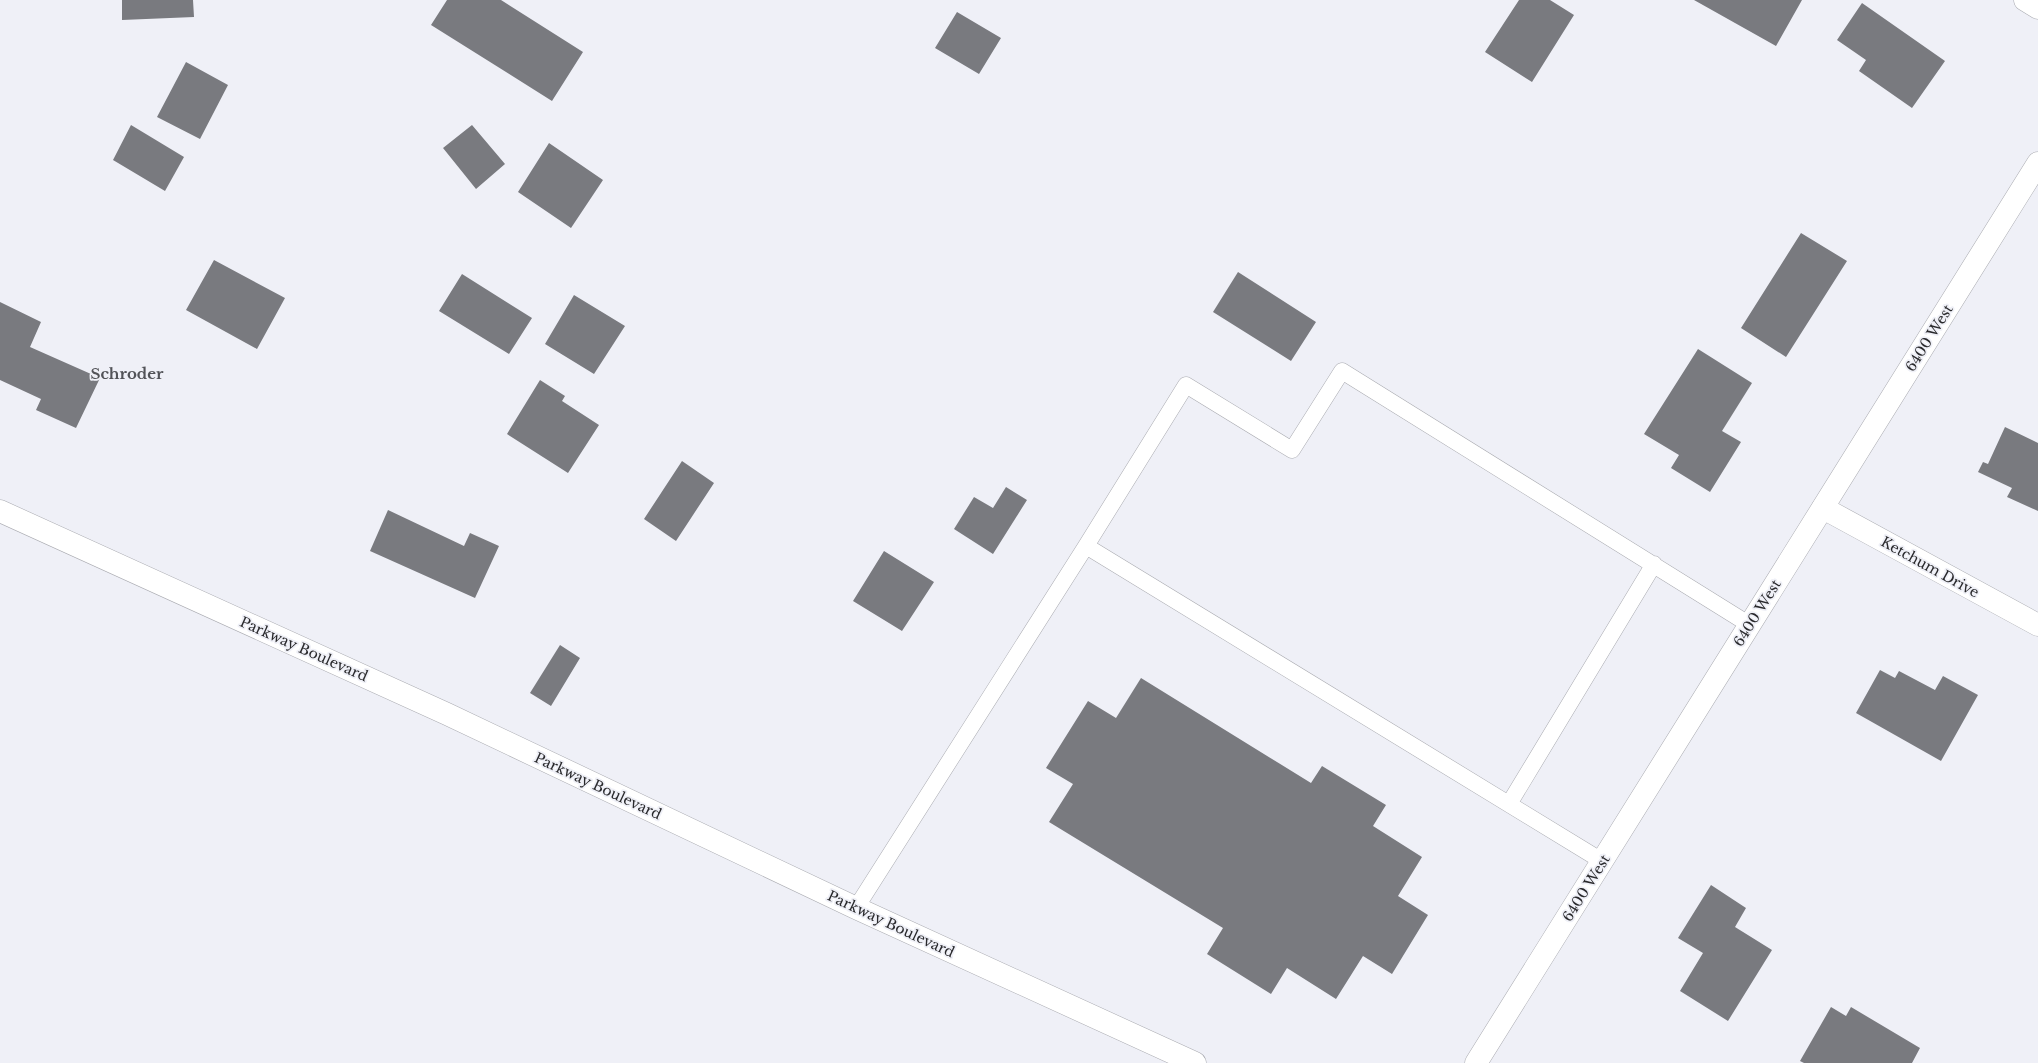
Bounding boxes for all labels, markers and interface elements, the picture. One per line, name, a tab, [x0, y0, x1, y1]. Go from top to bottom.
street label: 6400 West	[1901, 301, 1957, 375]
district label: Schroder	[90, 364, 164, 383]
street label: Ketchum Drive	[1878, 533, 1982, 601]
street label: 6400 West	[1729, 576, 1785, 650]
street label: Parkway Boulevard	[237, 613, 371, 686]
street label: Parkway Boulevard	[532, 749, 665, 824]
street label: 6400 West	[1558, 851, 1614, 925]
street label: Parkway Boulevard	[825, 887, 958, 962]

